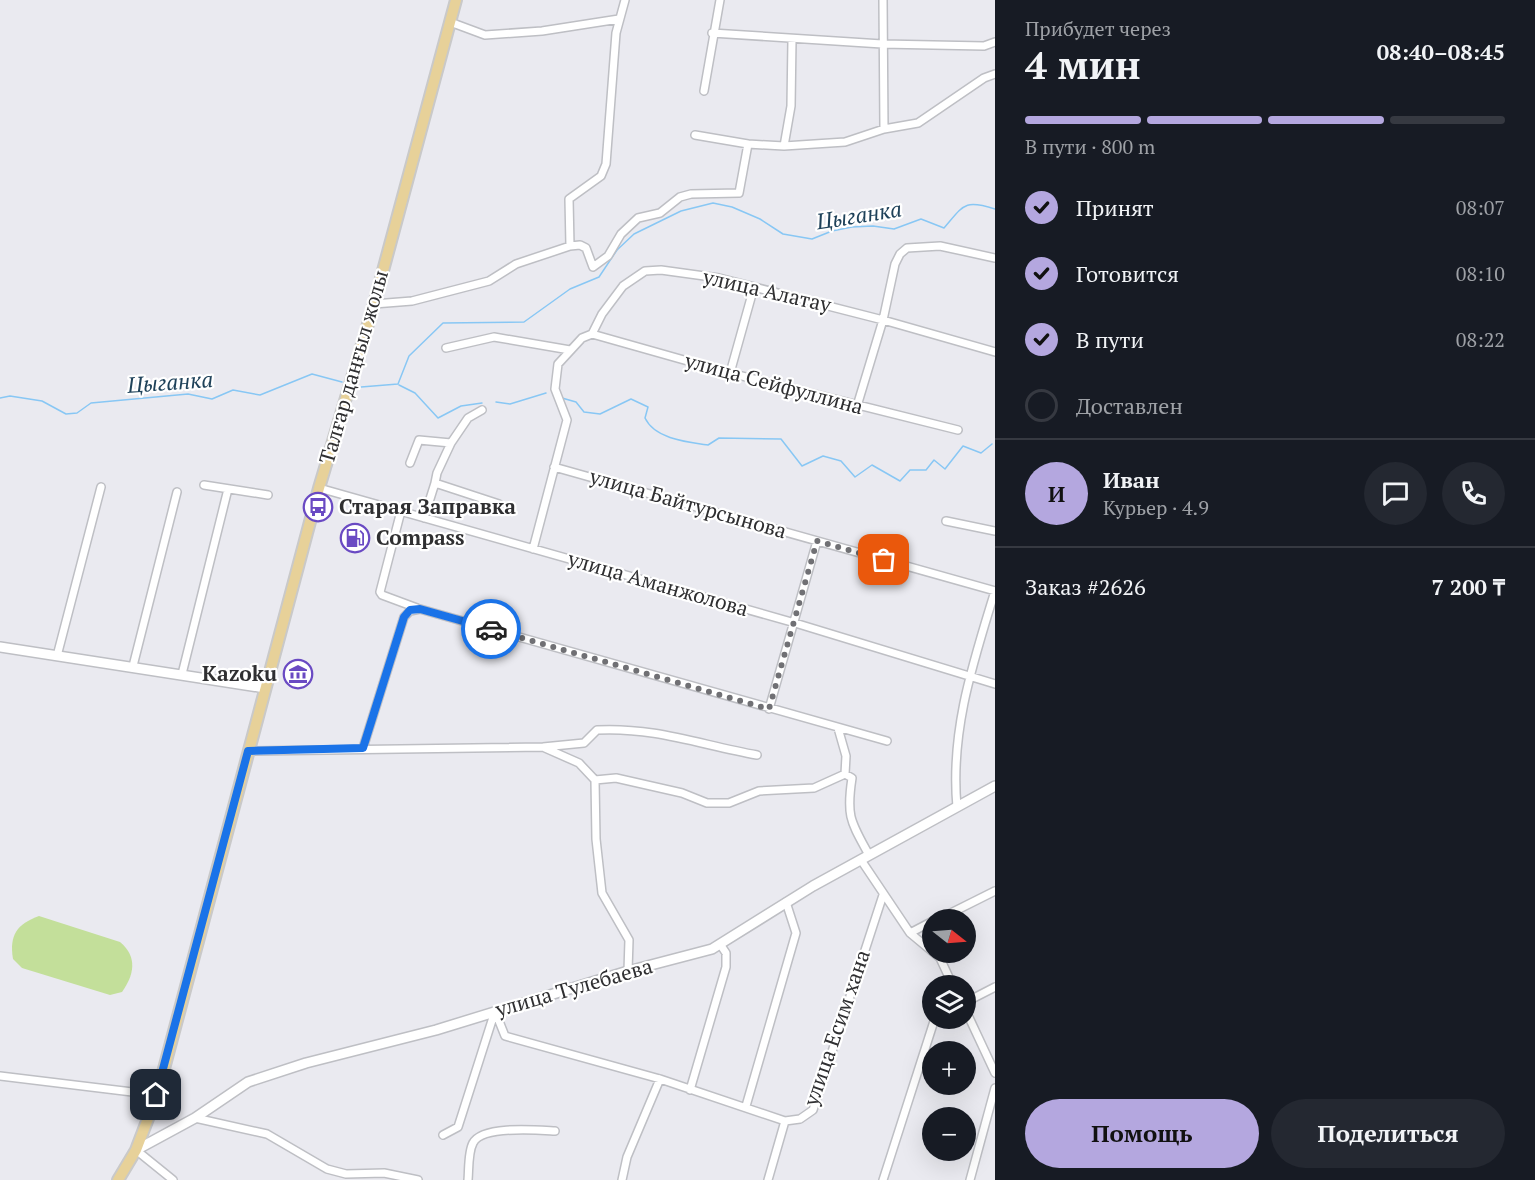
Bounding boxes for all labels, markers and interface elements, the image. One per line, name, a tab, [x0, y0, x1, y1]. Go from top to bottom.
text: Прибудет через	[1025, 15, 1171, 42]
text: 08:40–08:45	[1377, 37, 1505, 66]
text: 4 мин	[1025, 38, 1141, 90]
text: В пути · 800 m	[1025, 133, 1155, 160]
icon: check	[1025, 191, 1058, 224]
water label: Цыганка	[813, 193, 904, 236]
text: Принят	[1076, 193, 1154, 222]
text: 08:07	[1456, 194, 1505, 221]
icon: check	[1025, 257, 1058, 290]
text: Готовится	[1076, 259, 1179, 288]
text: 08:10	[1456, 260, 1505, 287]
street label: улица Алатау	[699, 261, 834, 318]
street label: Талғар даңғыл жолы	[312, 267, 394, 467]
icon: check	[1025, 323, 1058, 356]
text: В пути	[1076, 325, 1144, 354]
text: 08:22	[1456, 326, 1505, 353]
street label: улица Сейфуллина	[681, 345, 867, 420]
water label: Цыганка	[125, 364, 214, 399]
text: Доставлен	[1076, 391, 1183, 420]
street label: улица Байтурсынова	[586, 461, 790, 545]
button: chat	[1364, 462, 1427, 525]
button: phone	[1442, 462, 1505, 525]
text: Иван	[1103, 465, 1160, 494]
text: И	[1048, 479, 1065, 508]
bus stop icon: Старая Заправка	[302, 491, 334, 523]
place label: Старая Заправка	[339, 492, 516, 520]
text: Курьер · 4.9	[1103, 494, 1209, 521]
fuel station icon: Compass	[339, 522, 371, 554]
place label: Compass	[376, 523, 465, 551]
pin	[858, 534, 909, 585]
icon: bag	[867, 543, 900, 576]
street label: улица Аманжолова	[564, 544, 752, 622]
text: Заказ #2626	[1025, 572, 1146, 601]
text: 7 200 ₸	[1431, 572, 1505, 601]
courier	[461, 599, 521, 659]
icon: car	[475, 613, 508, 646]
museum icon: Kazoku	[282, 658, 314, 690]
place label: Kazoku	[202, 659, 277, 687]
north arrow	[922, 909, 976, 963]
map controls	[922, 909, 976, 1161]
street label: улица Есим хана	[796, 946, 876, 1110]
street label: улица Тулебаева	[491, 951, 656, 1023]
button: layers	[922, 975, 976, 1029]
button: +	[922, 1041, 976, 1095]
pin	[130, 1069, 181, 1120]
icon: home	[139, 1078, 172, 1111]
button: Помощь	[1025, 1099, 1259, 1168]
button: Поделиться	[1271, 1099, 1505, 1168]
button: −	[922, 1107, 976, 1161]

